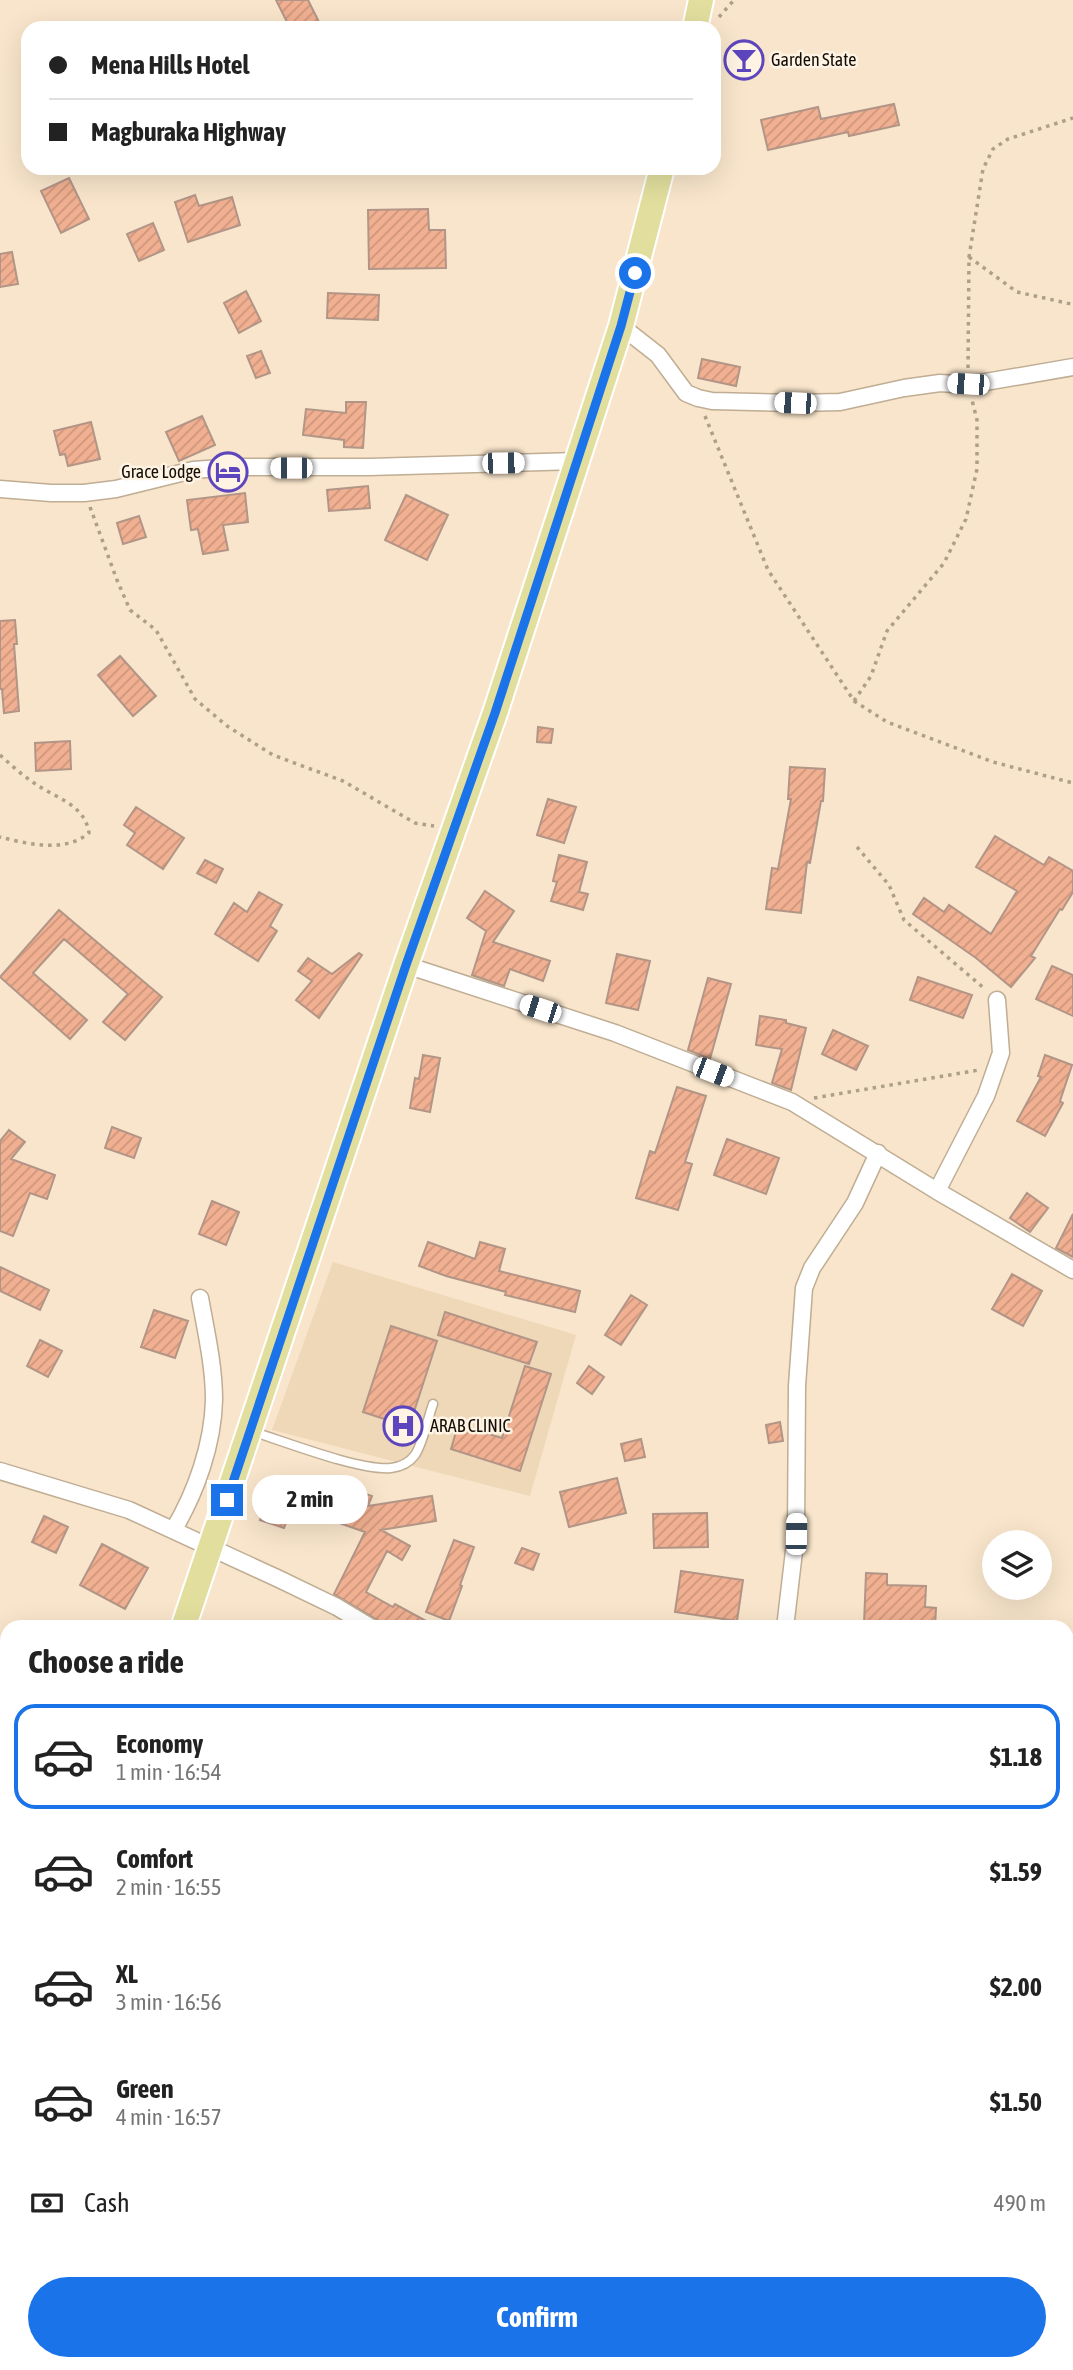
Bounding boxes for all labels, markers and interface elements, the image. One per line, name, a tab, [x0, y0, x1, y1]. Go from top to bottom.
bar icon: Garden State	[723, 39, 765, 81]
place label: Garden State	[771, 49, 856, 70]
text: Mena Hills Hotel	[91, 50, 249, 80]
text: Magburaka Highway	[91, 117, 286, 147]
route start	[619, 257, 651, 289]
car	[947, 372, 990, 396]
car	[774, 392, 817, 414]
hotel icon: Grace Lodge	[207, 451, 249, 493]
car	[482, 452, 525, 474]
car	[271, 458, 313, 479]
place label: Grace Lodge	[121, 461, 201, 482]
car	[517, 993, 564, 1025]
car	[690, 1055, 737, 1089]
hospital icon: ARAB CLINIC	[382, 1405, 424, 1447]
place label: ARAB CLINIC	[430, 1415, 511, 1436]
callout: 2 min	[252, 1476, 367, 1524]
route end	[211, 1484, 243, 1516]
text: 2 min	[287, 1486, 333, 1512]
car	[786, 1513, 807, 1555]
map controls	[982, 1530, 1052, 1600]
button: layers	[982, 1530, 1052, 1600]
text: Choose a ride	[28, 1643, 184, 1680]
icon: car	[32, 1725, 95, 1788]
text: Economy	[116, 1729, 203, 1759]
text: $1.18	[990, 1742, 1042, 1772]
text: 1 min · 16:54	[116, 1759, 222, 1785]
icon: car	[32, 1840, 95, 1903]
text: Comfort	[116, 1844, 193, 1874]
text: $1.59	[990, 1857, 1042, 1887]
text: 2 min · 16:55	[116, 1874, 222, 1900]
icon: car	[32, 1955, 95, 2018]
text: XL	[116, 1959, 138, 1989]
text: $2.00	[990, 1972, 1042, 2002]
text: 3 min · 16:56	[116, 1989, 222, 2015]
icon: car	[32, 2070, 95, 2133]
text: Green	[116, 2074, 174, 2104]
text: $1.50	[990, 2087, 1042, 2117]
text: 4 min · 16:57	[116, 2104, 222, 2130]
icon: cash	[28, 2184, 66, 2222]
text: Cash	[84, 2188, 130, 2218]
text: 490 m	[994, 2190, 1046, 2216]
button: Confirm	[28, 2277, 1046, 2357]

